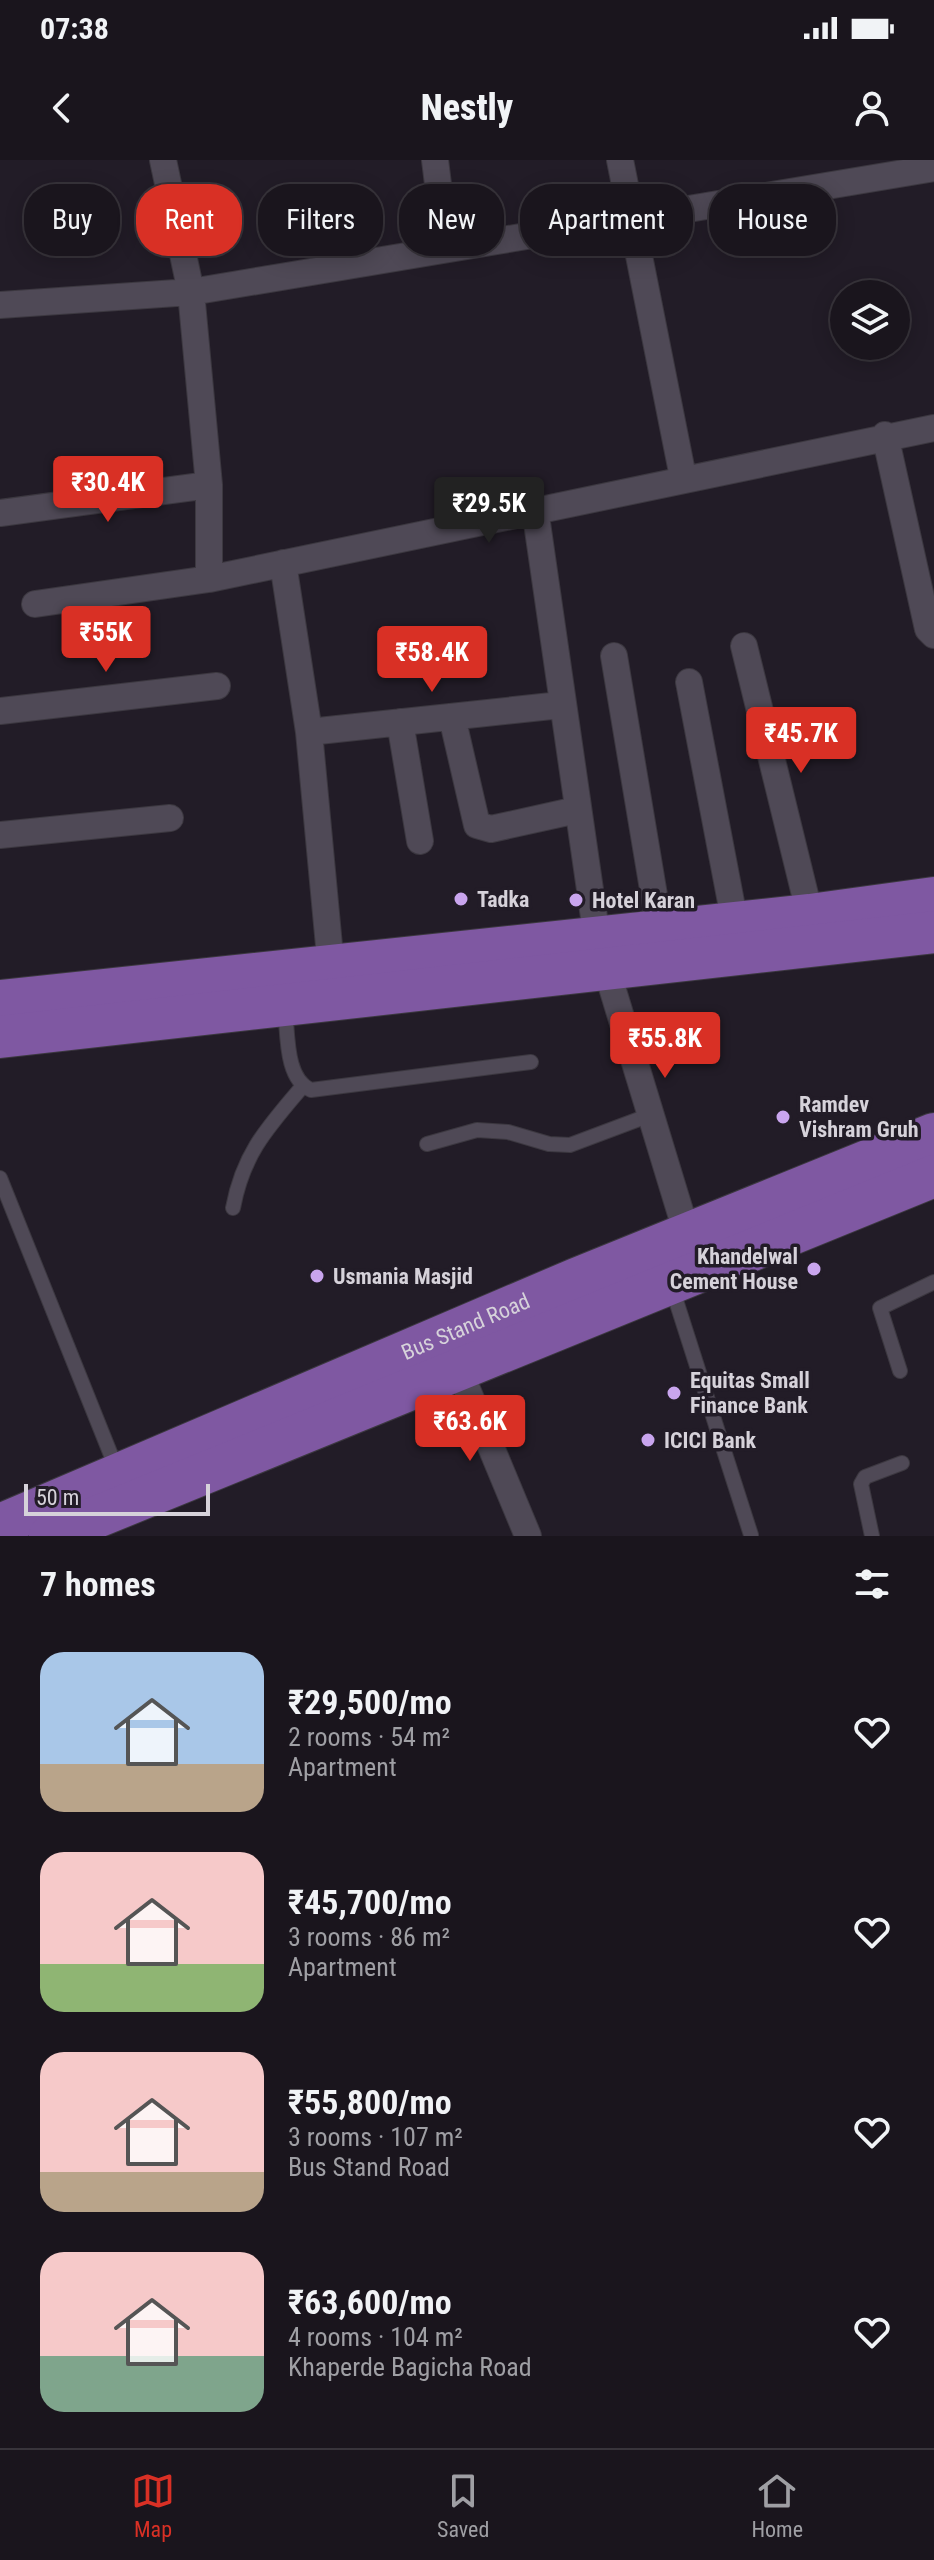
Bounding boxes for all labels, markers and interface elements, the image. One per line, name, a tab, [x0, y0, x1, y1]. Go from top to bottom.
text: 07:38	[40, 11, 109, 46]
icon: back	[40, 86, 84, 130]
icon: person	[850, 86, 894, 130]
text: Nestly	[421, 87, 513, 129]
chip: Buy	[24, 184, 120, 256]
chip: Rent	[136, 184, 242, 256]
chip: Filters	[258, 184, 383, 256]
chip: New	[399, 184, 504, 256]
chip: Apartment	[520, 184, 693, 256]
chip: House	[709, 184, 836, 256]
map controls	[830, 280, 910, 360]
button: layers	[830, 280, 910, 360]
pin: ₹30.4K	[43, 456, 173, 524]
text: ₹30.4K	[71, 467, 145, 497]
pin: ₹29.5K	[424, 477, 554, 545]
text: ₹29.5K	[452, 488, 526, 518]
pin: ₹55K	[59, 606, 153, 674]
text: ₹55K	[80, 617, 132, 647]
pin: ₹58.4K	[367, 626, 497, 694]
text: ₹58.4K	[395, 637, 469, 667]
pin: ₹45.7K	[736, 707, 866, 775]
text: ₹45.7K	[764, 718, 838, 748]
place label: Tadka	[477, 887, 529, 912]
place label: Hotel Karan	[592, 888, 695, 913]
marker: Tadka	[452, 890, 470, 908]
marker: Hotel Karan	[567, 891, 585, 909]
pin: ₹55.8K	[600, 1012, 730, 1080]
text: ₹55.8K	[628, 1023, 702, 1053]
place label: Ramdev Vishram Gruh	[799, 1092, 919, 1142]
marker: Ramdev Vishram Gruh	[774, 1108, 792, 1126]
place label: Khandelwal Cement House	[670, 1244, 798, 1294]
marker: Khandelwal Cement House	[805, 1260, 823, 1278]
place label: Usmania Masjid	[333, 1264, 473, 1289]
marker: Usmania Masjid	[308, 1267, 326, 1285]
street label: Bus Stand Road	[397, 1288, 533, 1365]
place label: Equitas Small Finance Bank	[690, 1368, 810, 1418]
marker: Equitas Small Finance Bank	[665, 1384, 683, 1402]
pin: ₹63.6K	[405, 1395, 535, 1463]
text: ₹63.6K	[433, 1406, 507, 1436]
place label: ICICI Bank	[664, 1428, 757, 1453]
marker: ICICI Bank	[639, 1431, 657, 1449]
scale bar	[24, 1480, 210, 1516]
text: 50 m	[36, 1485, 79, 1510]
icon: filters	[850, 1562, 894, 1606]
text: 7 homes	[40, 1564, 156, 1604]
text: ₹29,500/mo	[288, 1682, 452, 1722]
icon: home	[104, 1684, 200, 1780]
icon: heart	[850, 1710, 894, 1754]
text: 2 rooms · 54 m²	[288, 1722, 450, 1752]
text: Apartment	[288, 1752, 397, 1782]
text: ₹45,700/mo	[288, 1882, 452, 1922]
icon: home	[104, 1884, 200, 1980]
icon: heart	[850, 1910, 894, 1954]
text: 3 rooms · 86 m²	[288, 1922, 450, 1952]
text: Apartment	[288, 1952, 397, 1982]
text: ₹55,800/mo	[288, 2082, 452, 2122]
icon: home	[104, 2084, 200, 2180]
icon: heart	[850, 2110, 894, 2154]
text: 3 rooms · 107 m²	[288, 2122, 463, 2152]
text: Bus Stand Road	[288, 2152, 450, 2182]
text: ₹63,600/mo	[288, 2282, 452, 2322]
icon: home	[104, 2284, 200, 2380]
icon: heart	[850, 2310, 894, 2354]
text: 4 rooms · 104 m²	[288, 2322, 463, 2352]
text: Khaperde Bagicha Road	[288, 2352, 532, 2382]
tab: Map	[131, 2469, 175, 2542]
tab: Saved	[437, 2469, 489, 2542]
tab: Home	[751, 2469, 803, 2542]

